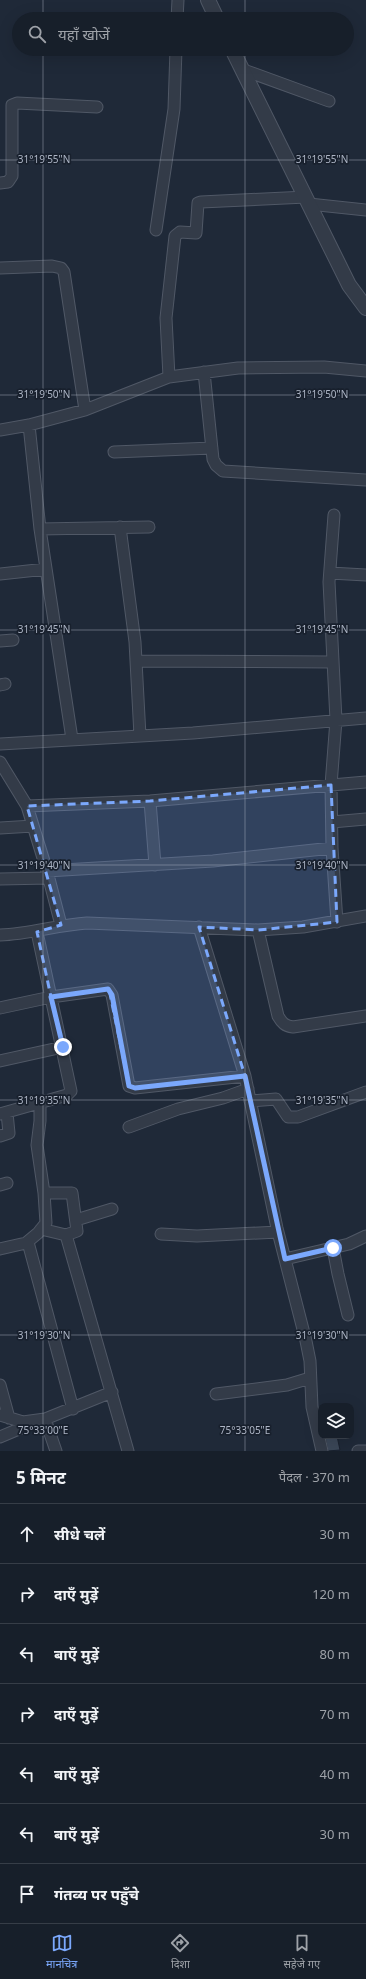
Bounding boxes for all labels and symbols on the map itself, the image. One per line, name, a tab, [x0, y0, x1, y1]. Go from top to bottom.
text: 31°19'55"N	[18, 152, 70, 166]
text: 31°19'55"N	[296, 152, 348, 166]
text: 31°19'50"N	[18, 387, 70, 401]
text: 31°19'50"N	[296, 387, 348, 401]
text: 31°19'45"N	[18, 622, 70, 636]
text: 31°19'45"N	[296, 622, 348, 636]
text: 31°19'40"N	[18, 858, 70, 872]
text: 31°19'40"N	[296, 858, 348, 872]
route end	[54, 1038, 72, 1056]
text: 31°19'35"N	[18, 1093, 70, 1107]
text: 31°19'35"N	[296, 1093, 348, 1107]
route start	[324, 1239, 342, 1257]
text: 31°19'30"N	[18, 1328, 70, 1342]
text: 31°19'30"N	[296, 1328, 348, 1342]
text: 75°33'00"E	[18, 1423, 68, 1437]
text: 75°33'05"E	[220, 1423, 270, 1437]

